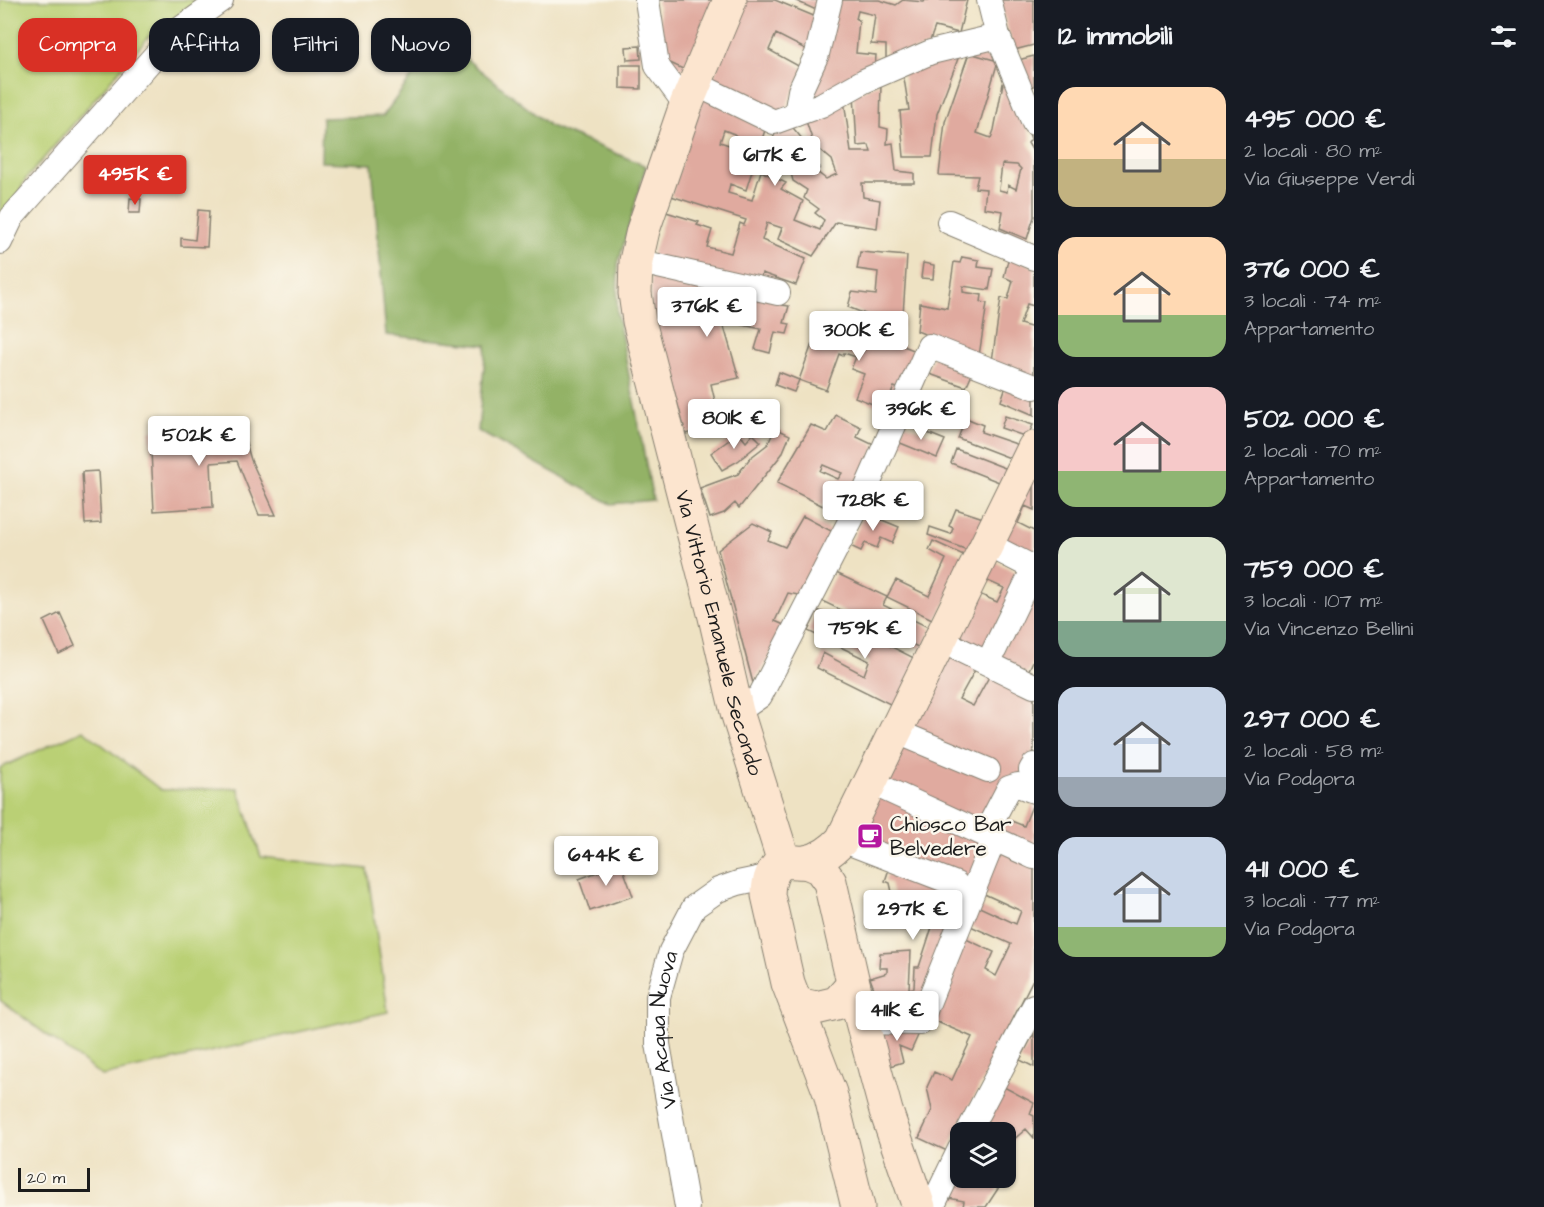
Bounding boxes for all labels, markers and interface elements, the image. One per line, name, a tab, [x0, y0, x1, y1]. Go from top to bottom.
chip: Compra	[18, 18, 137, 72]
chip: Affitta	[149, 18, 260, 72]
chip: Filtri	[272, 18, 359, 72]
chip: Nuovo	[371, 18, 471, 72]
text: 12 immobili	[1058, 18, 1172, 54]
icon: filters	[1487, 20, 1520, 53]
text: 495 000 €	[1244, 101, 1386, 137]
icon: home	[1106, 111, 1178, 183]
pin: 617K €	[726, 136, 824, 187]
text: 2 locali · 80 m²	[1244, 137, 1382, 165]
text: 617K €	[743, 141, 807, 169]
pin: 495K €	[86, 155, 184, 206]
text: 495K €	[97, 160, 173, 188]
text: Via Giuseppe Verdi	[1244, 165, 1414, 193]
text: 376 000 €	[1244, 251, 1380, 287]
icon: home	[1106, 261, 1178, 333]
pin: 376K €	[658, 287, 756, 338]
text: 3 locali · 74 m²	[1244, 287, 1381, 315]
text: 376K €	[671, 292, 743, 320]
pin: 300K €	[810, 311, 908, 362]
text: Appartamento	[1244, 315, 1374, 343]
text: 300K €	[823, 316, 895, 344]
pin: 396K €	[872, 390, 970, 441]
text: 396K €	[886, 395, 956, 423]
pin: 801K €	[685, 399, 783, 450]
text: 502 000 €	[1244, 401, 1384, 437]
text: 801K €	[702, 404, 766, 432]
icon: home	[1106, 411, 1178, 483]
pin: 502K €	[150, 416, 248, 467]
text: 502K €	[162, 421, 236, 449]
text: 2 locali · 70 m²	[1244, 437, 1382, 465]
text: Appartamento	[1244, 465, 1374, 493]
pin: 728K €	[824, 481, 922, 532]
text: 728K €	[837, 486, 909, 514]
street label: Via Vittorio Emanuele Secondo	[668, 487, 771, 779]
text: 759 000 €	[1244, 551, 1384, 587]
icon: home	[1106, 561, 1178, 633]
text: 3 locali · 107 m²	[1244, 587, 1383, 615]
pin: 759K €	[816, 609, 914, 660]
text: 759K €	[828, 614, 902, 642]
text: Via Vincenzo Bellini	[1244, 615, 1413, 643]
text: 297 000 €	[1244, 701, 1380, 737]
icon: home	[1106, 711, 1178, 783]
text: 2 locali · 58 m²	[1244, 737, 1384, 765]
text: Via Podgora	[1244, 765, 1355, 793]
place label: Chiosco Bar Belvedere	[890, 810, 1012, 863]
cafe icon: Chiosco Bar Belvedere	[855, 821, 885, 851]
pin: 644K €	[557, 836, 655, 887]
text: 644K €	[568, 841, 644, 869]
text: 411 000 €	[1244, 851, 1359, 887]
icon: home	[1106, 861, 1178, 933]
text: 3 locali · 77 m²	[1244, 887, 1380, 915]
pin: 297K €	[864, 890, 962, 941]
text: 297K €	[877, 895, 949, 923]
text: Via Podgora	[1244, 915, 1355, 943]
street label: Via Acqua Nuova	[644, 947, 685, 1111]
pin: 411K €	[848, 991, 946, 1042]
text: 411K €	[870, 996, 924, 1024]
map controls	[950, 1122, 1016, 1188]
button: layers	[950, 1122, 1016, 1188]
scale bar	[18, 1165, 90, 1192]
text: 20 m	[27, 1167, 65, 1189]

